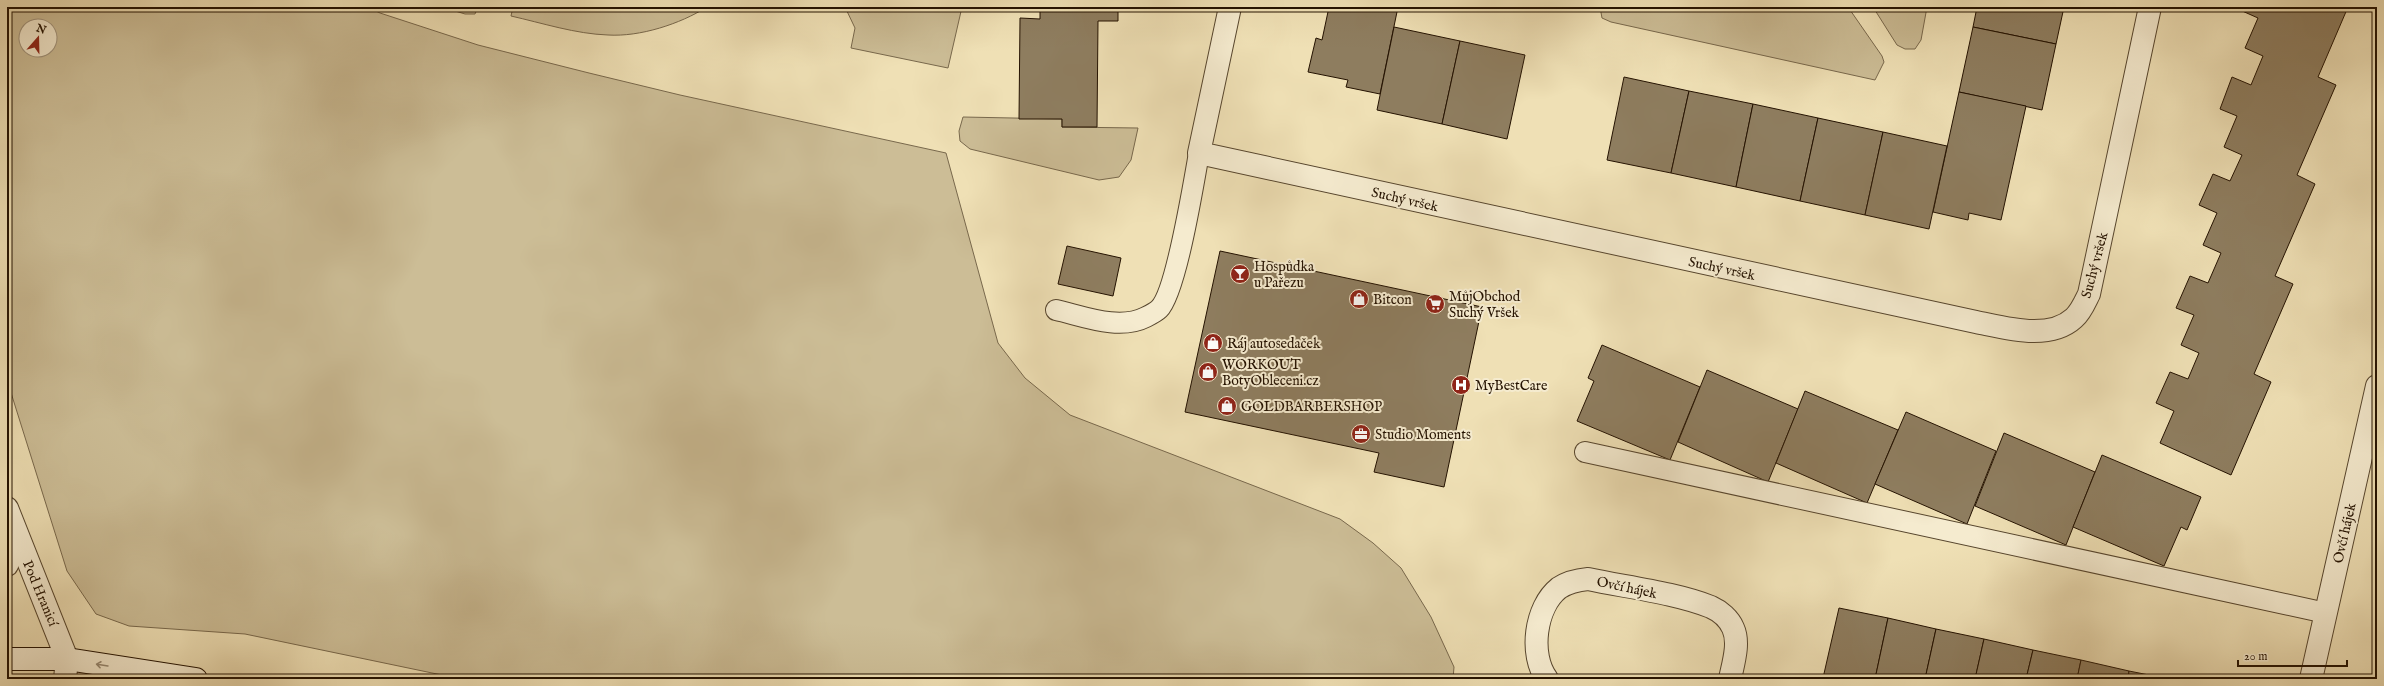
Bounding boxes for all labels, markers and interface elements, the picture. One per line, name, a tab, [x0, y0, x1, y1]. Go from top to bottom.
north arrow	[18, 18, 58, 58]
text: N	[33, 21, 48, 38]
street label: Suchý vršek	[1370, 184, 1440, 216]
street label: Suchý vršek	[2077, 230, 2113, 300]
street label: Suchý vršek	[1687, 253, 1757, 285]
place label: Hospůdka u Pařezu	[1254, 258, 1315, 292]
bar icon: Hospůdka u Pařezu	[1229, 263, 1251, 285]
shop icon: Bitcon	[1348, 288, 1370, 310]
place label: MůjObchod Suchý Vršek	[1449, 288, 1521, 322]
place label: Bitcon	[1373, 291, 1412, 309]
supermarket icon: MůjObchod Suchý Vršek	[1424, 293, 1446, 315]
shop icon: Ráj autosedaček	[1202, 332, 1224, 354]
place label: Ráj autosedaček	[1227, 335, 1321, 353]
place label: WORKOUT BotyObleceni.cz	[1222, 356, 1319, 390]
shop icon: WORKOUT BotyObleceni.cz	[1197, 361, 1219, 383]
hospital icon: MyBestCare	[1450, 374, 1472, 396]
place label: MyBestCare	[1475, 377, 1548, 395]
shop icon: GOLDBARBERSHOP	[1216, 395, 1238, 417]
place label: GOLDBARBERSHOP	[1241, 398, 1382, 416]
office icon: Studio Moments	[1350, 423, 1372, 445]
place label: Studio Moments	[1375, 426, 1471, 444]
street label: Ovčí hájek	[2329, 501, 2361, 565]
street label: Pod Hranicí	[18, 558, 63, 630]
street label: Ovčí hájek	[1595, 573, 1659, 603]
scale bar	[2238, 642, 2347, 668]
text: 20 m	[2244, 649, 2267, 664]
one-way arrow	[96, 661, 109, 669]

